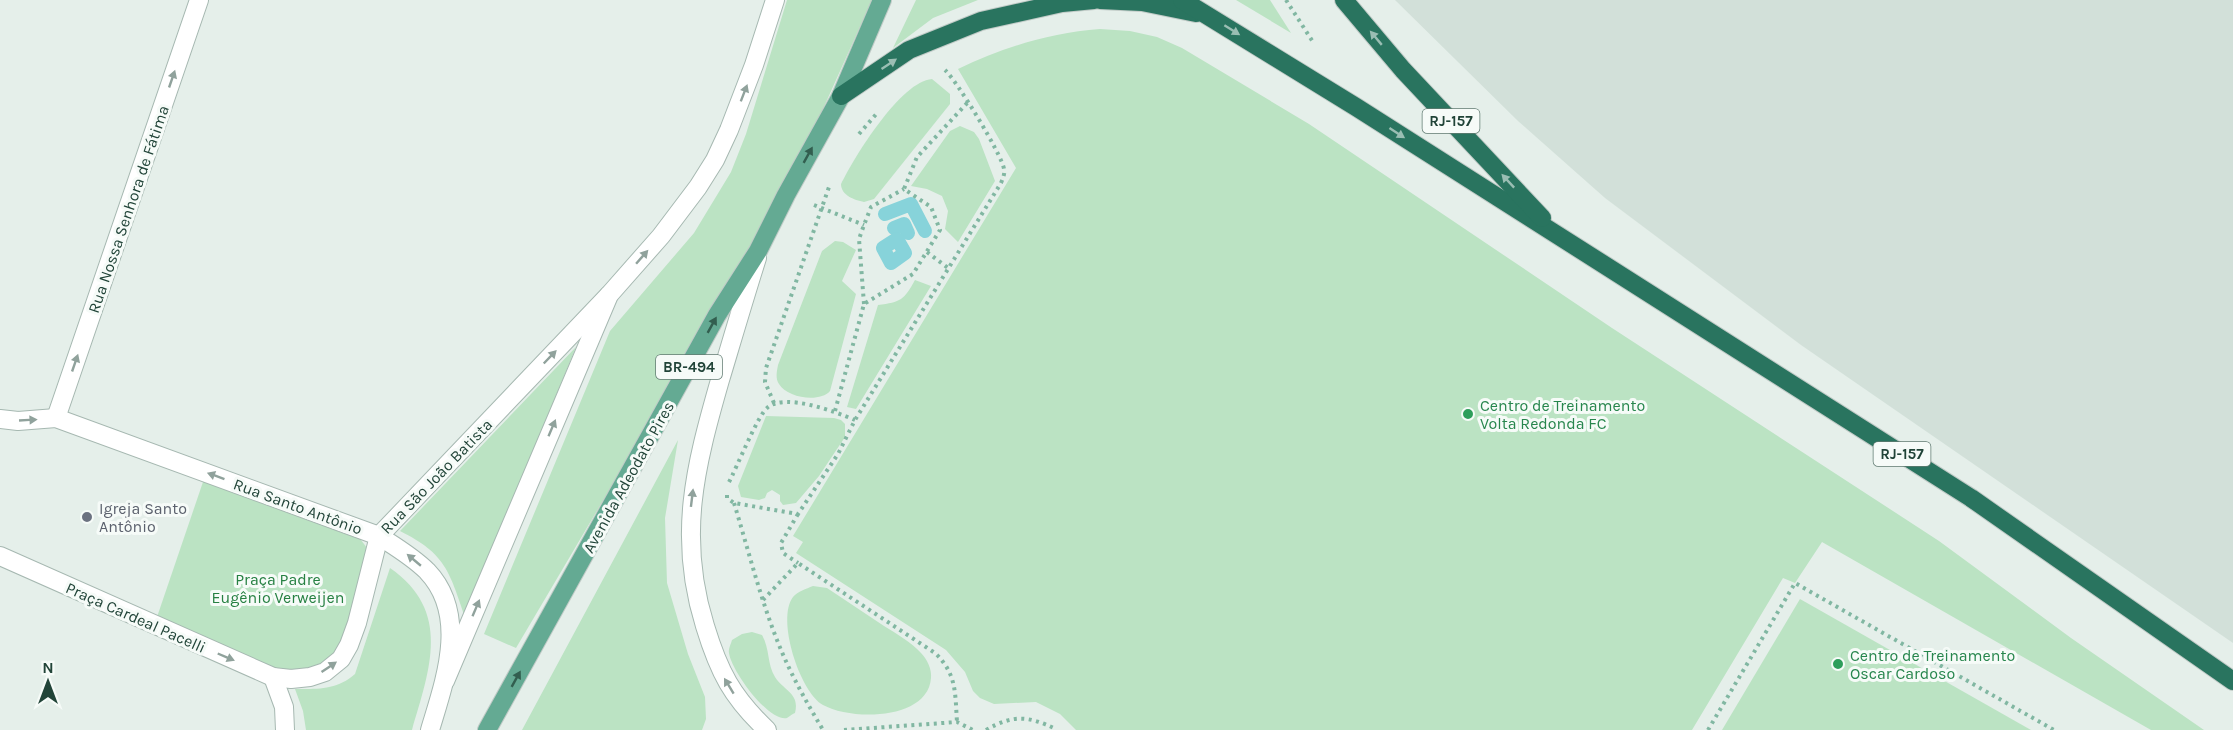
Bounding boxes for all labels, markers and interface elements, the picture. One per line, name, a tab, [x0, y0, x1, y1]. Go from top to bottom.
one-way arrow	[1224, 25, 1240, 36]
one-way arrow	[1370, 31, 1383, 46]
one-way arrow	[881, 58, 898, 69]
one-way arrow	[168, 70, 178, 88]
one-way arrow	[739, 83, 749, 101]
street label: Rua Nossa Senhora de Fátima	[84, 103, 173, 316]
road number: RJ-157	[1422, 109, 1480, 133]
one-way arrow	[1389, 128, 1406, 139]
one-way arrow	[803, 146, 813, 163]
one-way arrow	[1501, 175, 1515, 189]
one-way arrow	[635, 250, 648, 265]
one-way arrow	[707, 316, 717, 333]
one-way arrow	[543, 350, 556, 365]
one-way arrow	[71, 354, 81, 372]
road number: BR-494	[656, 355, 722, 379]
place label: Centro de Treinamento Volta Redonda FC	[1480, 396, 1645, 433]
street label: Avenida Adeodato Pires	[579, 398, 678, 556]
marker: Centro de Treinamento Volta Redonda FC	[1461, 407, 1475, 421]
street label: Rua São João Batista	[377, 415, 496, 538]
one-way arrow	[19, 416, 38, 425]
one-way arrow	[547, 419, 557, 437]
road number: RJ-157	[1874, 442, 1930, 466]
one-way arrow	[207, 471, 225, 481]
street label: Rua Santo Antônio	[231, 474, 365, 539]
one-way arrow	[687, 488, 697, 507]
place label: Igreja Santo Antônio	[99, 499, 187, 536]
marker: Igreja Santo Antônio	[80, 510, 94, 524]
one-way arrow	[407, 554, 422, 567]
park label: Praça Padre Eugênio Verweijen	[212, 570, 344, 607]
street label: Praça Cardeal Pacelli	[63, 578, 209, 657]
one-way arrow	[471, 598, 481, 616]
place label: Centro de Treinamento Oscar Cardoso	[1850, 646, 2015, 683]
north arrow	[18, 652, 78, 712]
one-way arrow	[218, 652, 236, 662]
marker: Centro de Treinamento Oscar Cardoso	[1831, 657, 1845, 671]
text: N	[42, 658, 54, 677]
one-way arrow	[321, 662, 337, 673]
one-way arrow	[511, 670, 521, 687]
one-way arrow	[724, 678, 735, 694]

